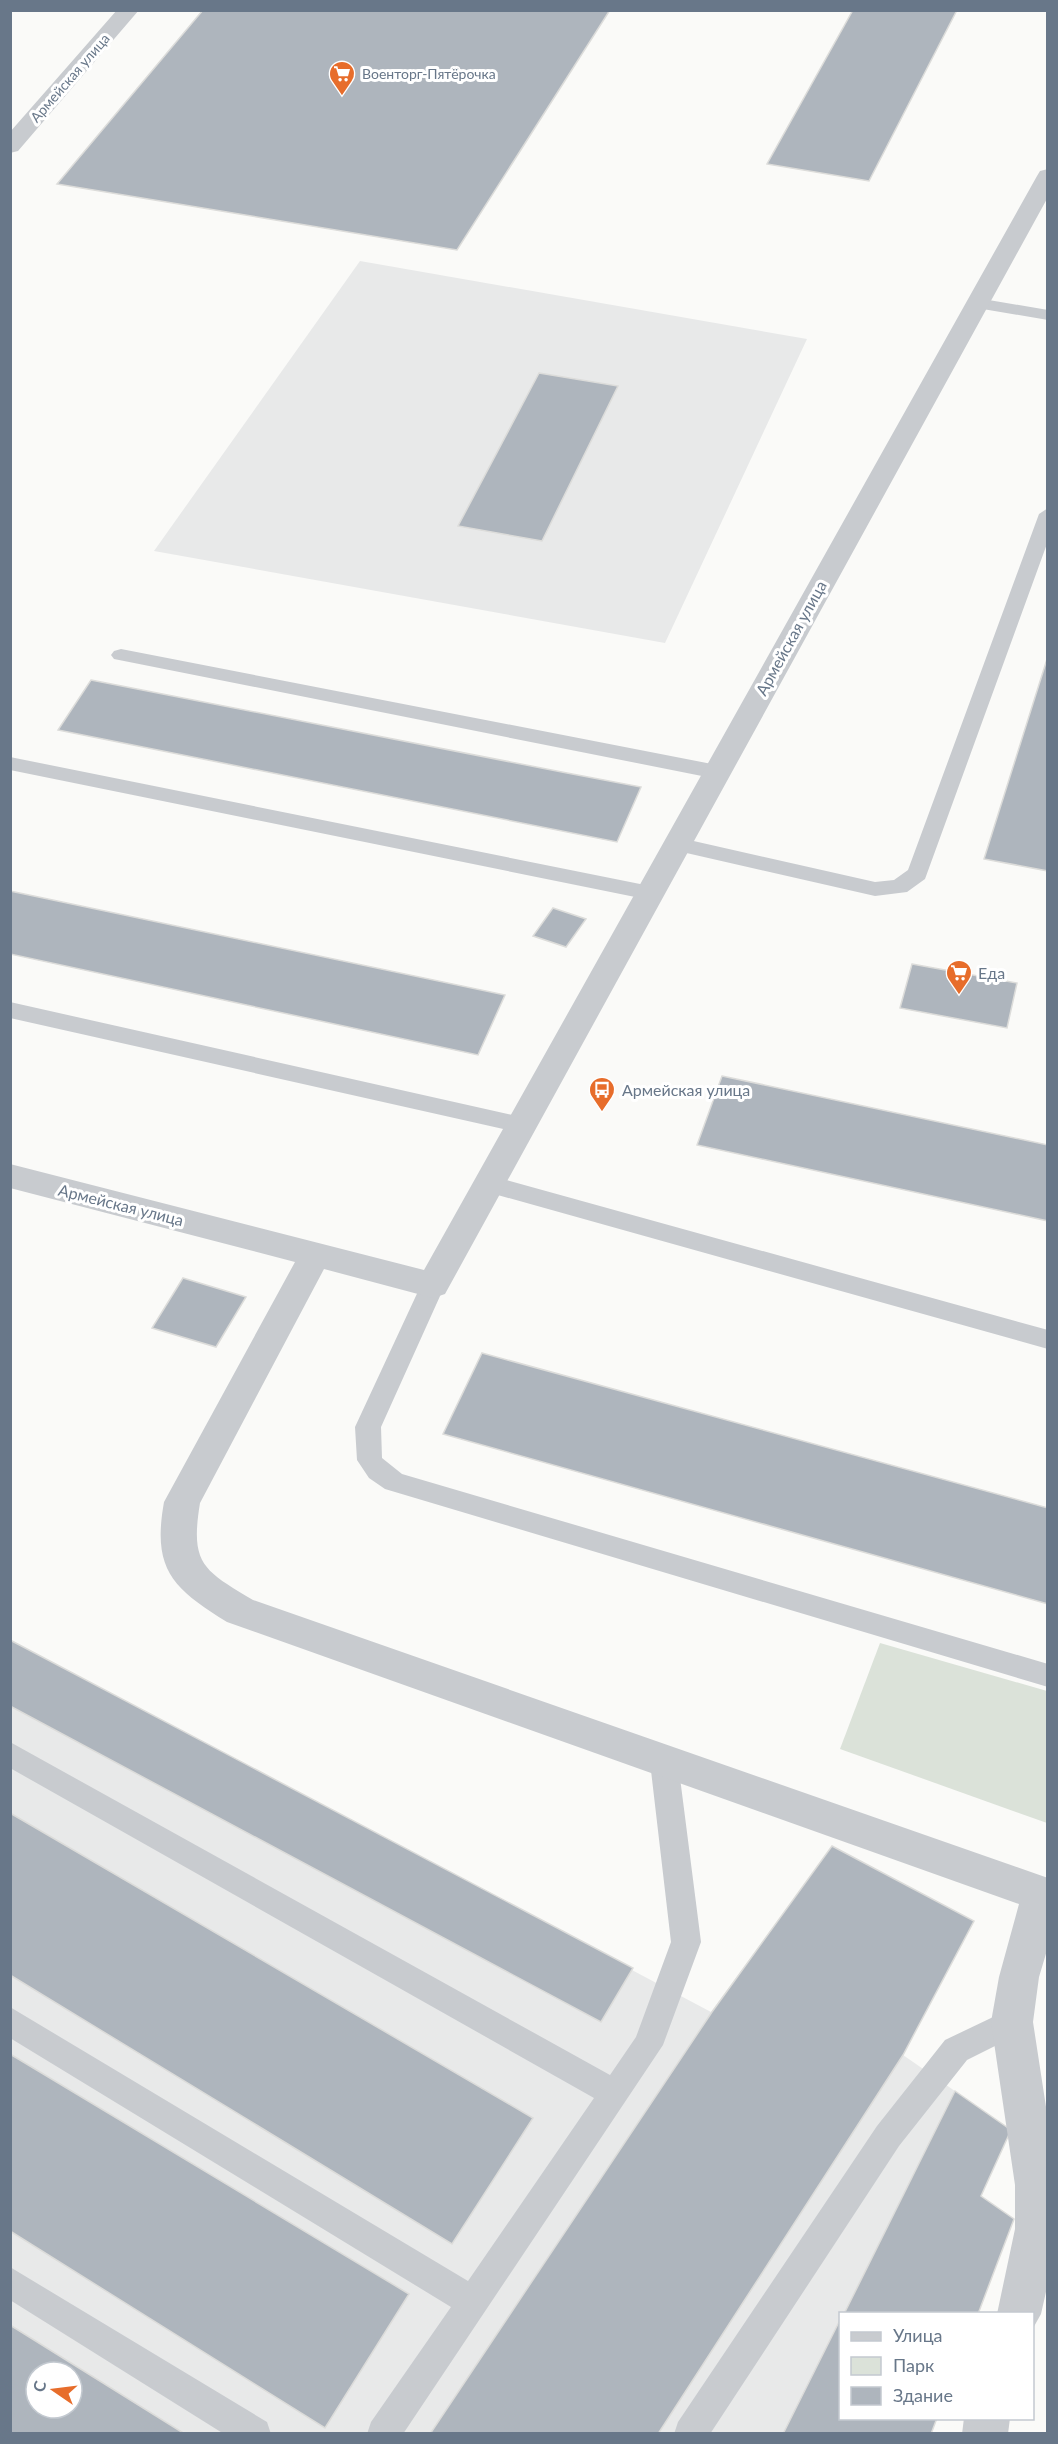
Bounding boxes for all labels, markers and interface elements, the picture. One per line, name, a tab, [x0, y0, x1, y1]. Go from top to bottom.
street label: Армейская улица	[26, 30, 113, 126]
supermarket icon: Военторг-Пятёрочка	[327, 59, 357, 97]
place label: Военторг-Пятёрочка	[362, 65, 496, 82]
street label: Армейская улица	[751, 577, 830, 698]
supermarket icon: Еда	[944, 958, 974, 996]
place label: Еда	[978, 963, 1005, 982]
bus stop icon: Армейская улица	[587, 1075, 617, 1113]
place label: Армейская улица	[622, 1080, 750, 1099]
street label: Армейская улица	[57, 1180, 186, 1229]
legend	[839, 2312, 1034, 2420]
text: Улица	[893, 2324, 943, 2346]
text: Парк	[893, 2354, 935, 2376]
north arrow	[24, 2360, 84, 2420]
text: С	[28, 2378, 50, 2394]
text: Здание	[893, 2384, 953, 2406]

